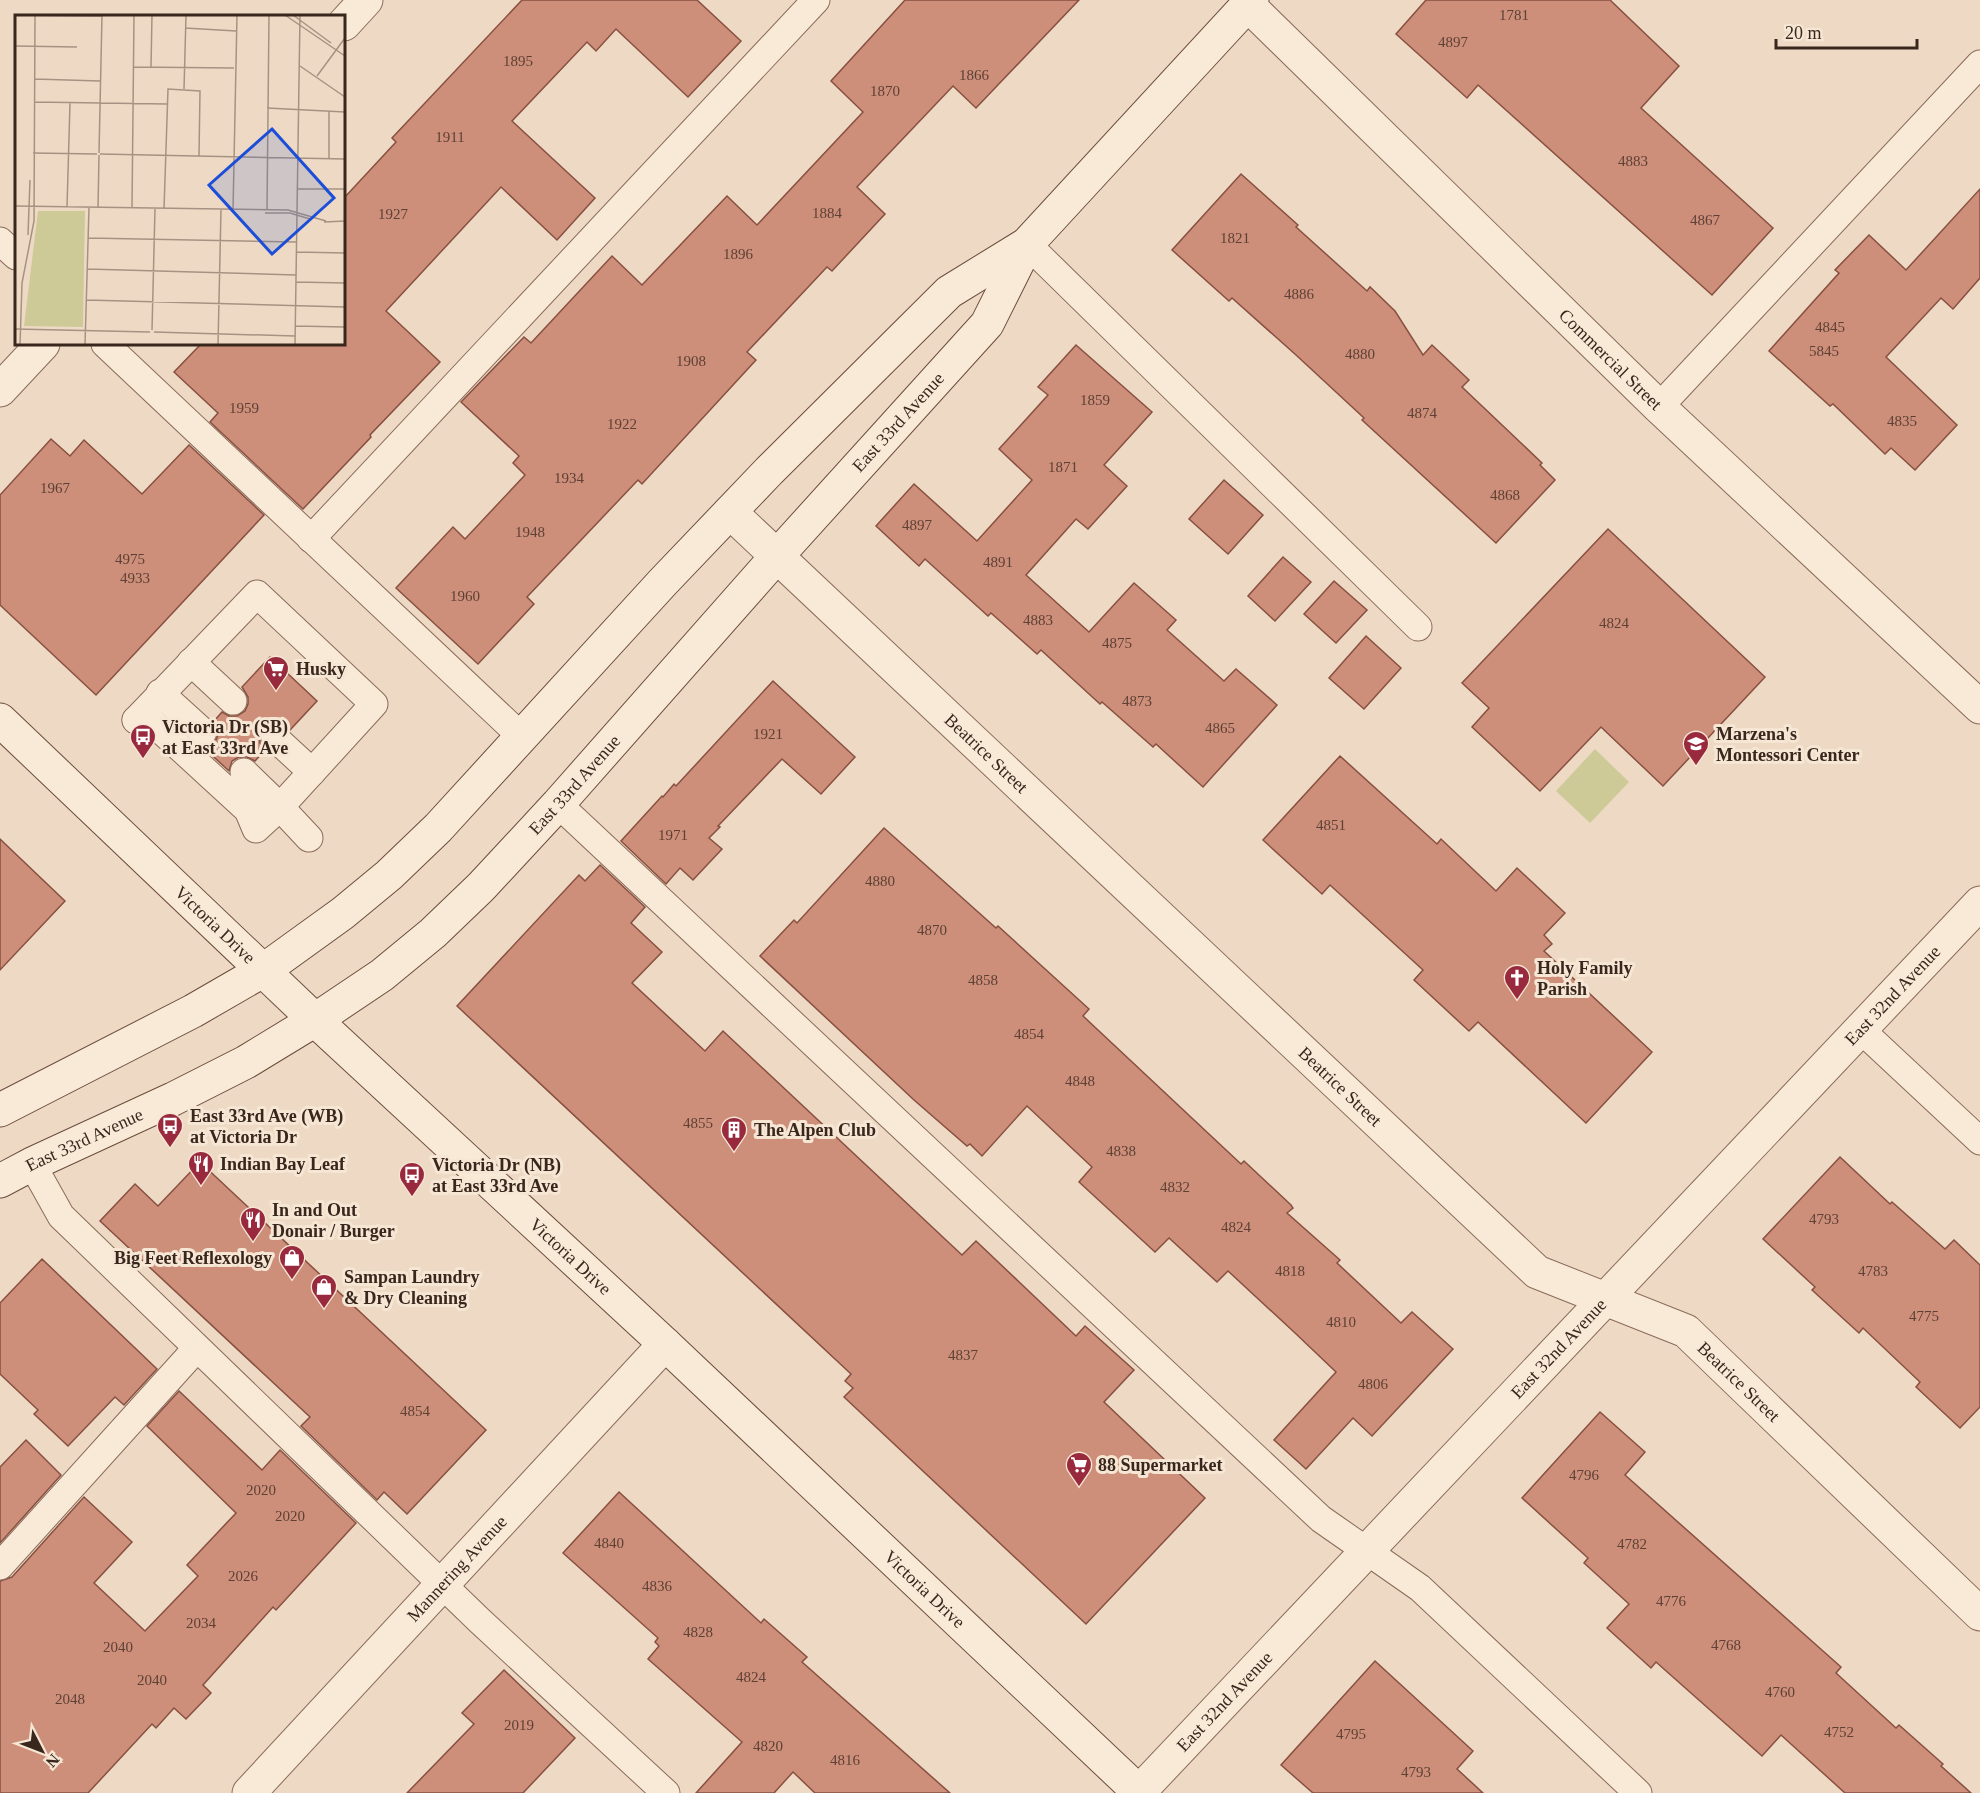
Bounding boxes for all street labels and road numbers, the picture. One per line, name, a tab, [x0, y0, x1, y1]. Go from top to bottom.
street label: Commercial Street	[1555, 305, 1666, 414]
street label: East 33rd Avenue	[848, 368, 948, 476]
street label: Beatrice Street	[941, 710, 1032, 797]
street label: East 33rd Avenue	[525, 731, 624, 839]
street label: Victoria Drive	[171, 882, 259, 968]
street label: East 32nd Avenue	[1841, 941, 1944, 1049]
street label: Beatrice Street	[1294, 1043, 1386, 1130]
street label: East 33rd Avenue	[22, 1104, 146, 1175]
street label: Victoria Drive	[526, 1214, 615, 1299]
street label: East 32nd Avenue	[1507, 1294, 1610, 1402]
street label: Beatrice Street	[1693, 1338, 1784, 1426]
street label: Mannering Avenue	[403, 1511, 511, 1626]
street label: Victoria Drive	[880, 1546, 969, 1632]
street label: East 32nd Avenue	[1173, 1647, 1276, 1755]

